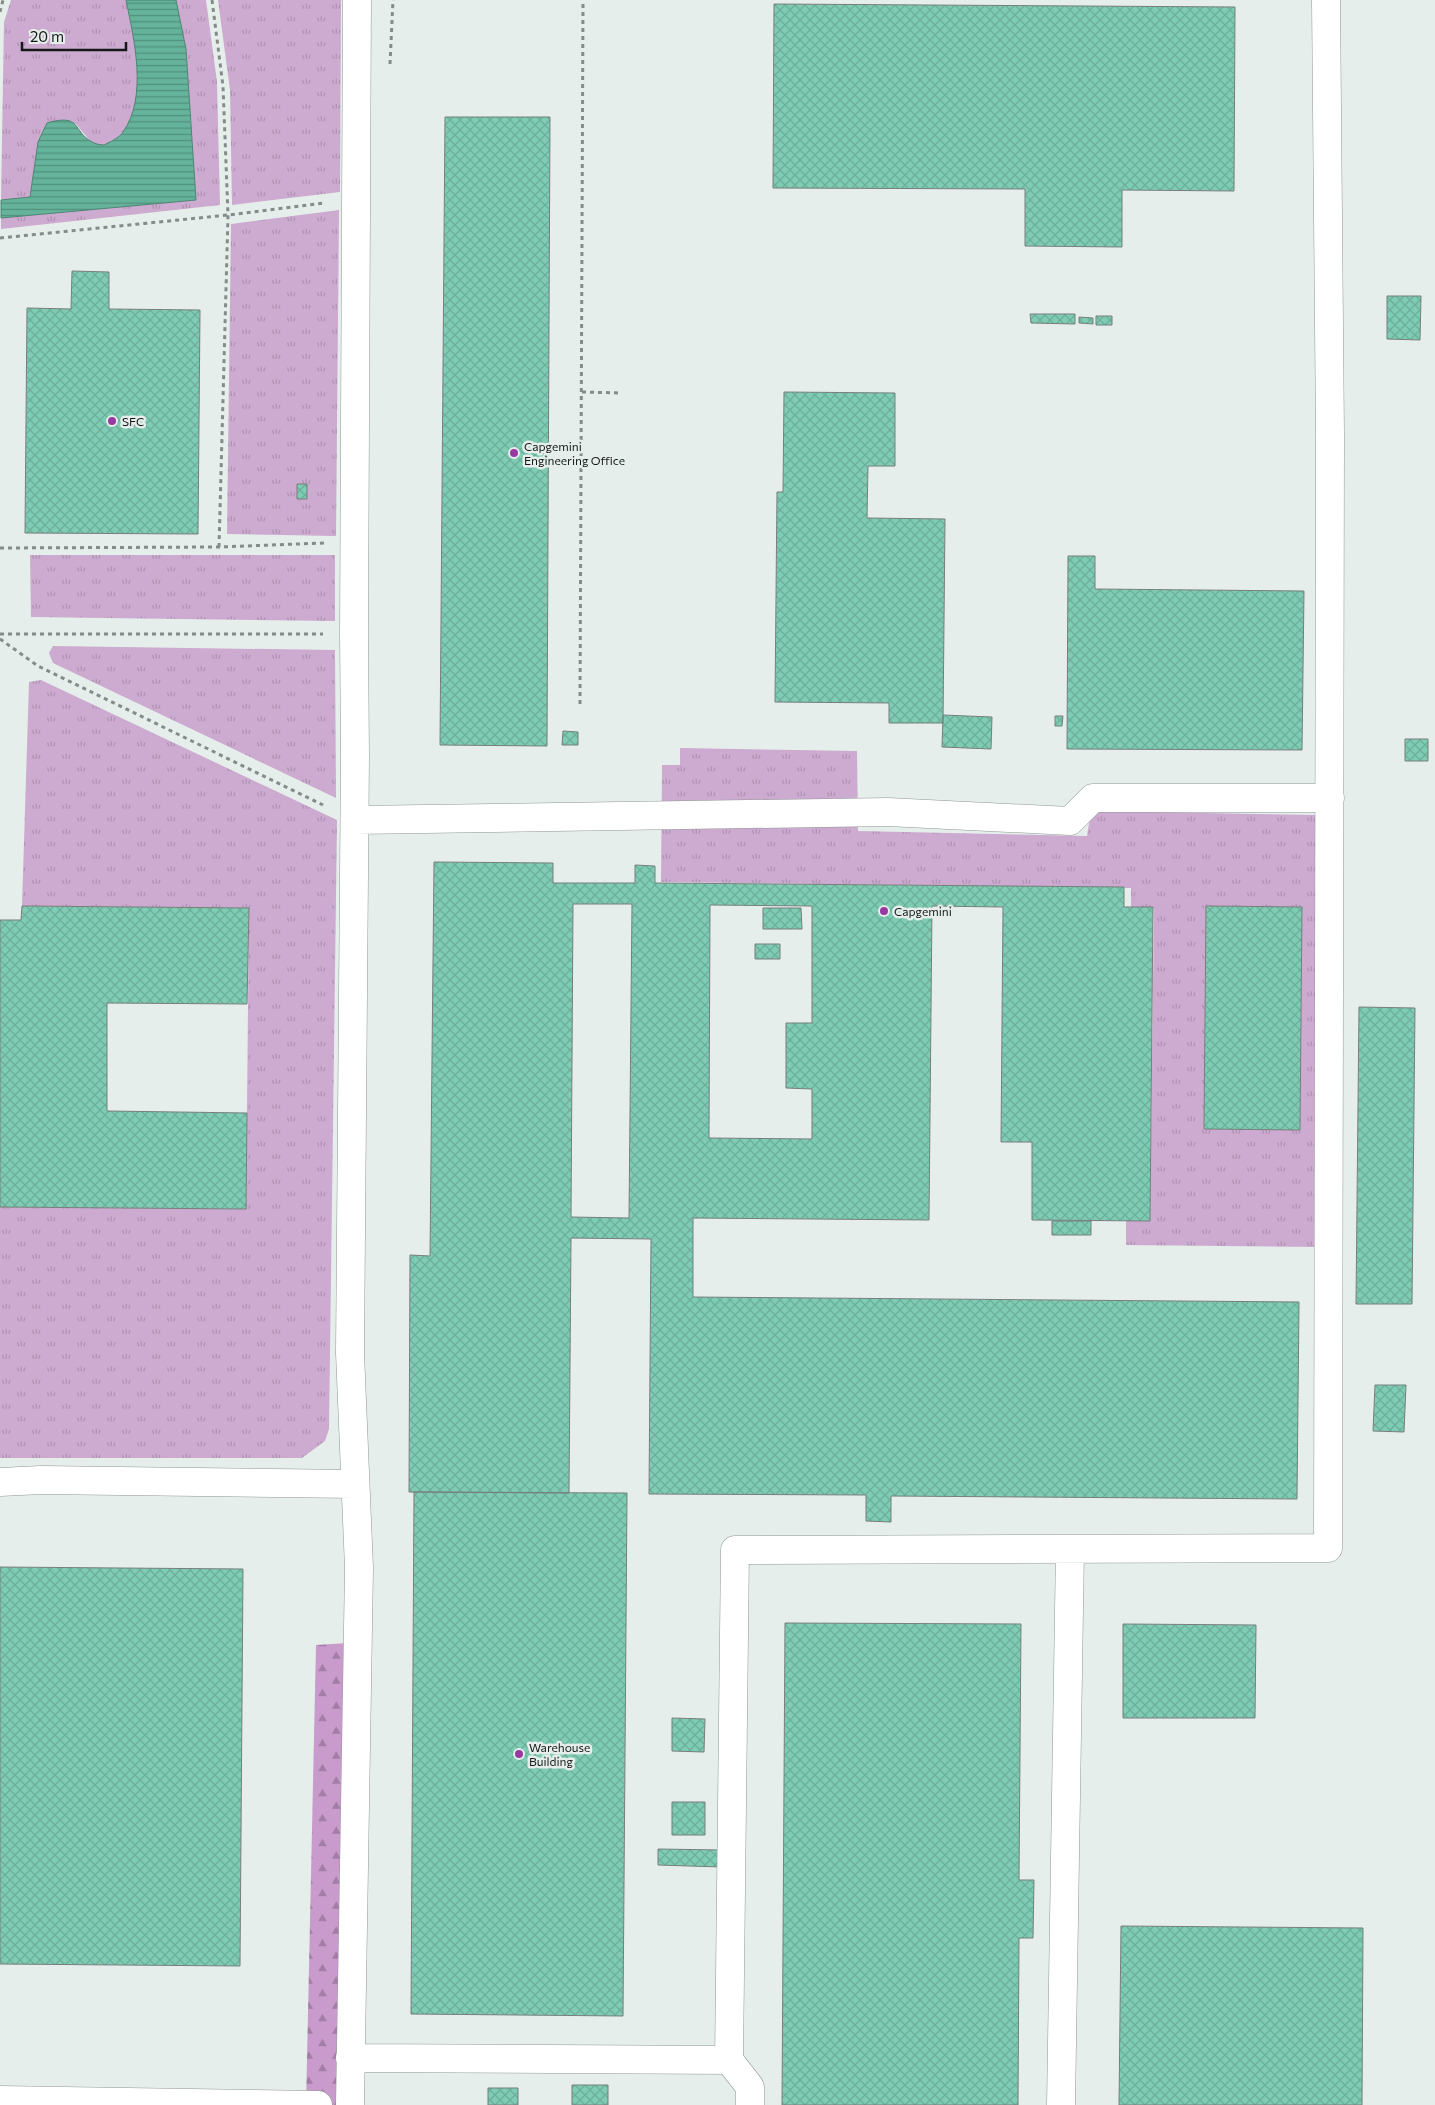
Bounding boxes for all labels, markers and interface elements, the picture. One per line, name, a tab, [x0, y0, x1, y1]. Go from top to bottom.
scale bar	[22, 20, 126, 52]
text: 20 m	[30, 27, 64, 45]
place label: SFC	[122, 414, 144, 428]
marker: SFC	[106, 415, 118, 427]
place label: Capgemini Engineering Office	[524, 439, 625, 467]
marker: Capgemini Engineering Office	[508, 447, 520, 459]
place label: Capgemini	[894, 904, 952, 918]
marker: Capgemini	[878, 905, 890, 917]
place label: Warehouse Building	[529, 1740, 590, 1768]
marker: Warehouse Building	[513, 1748, 525, 1760]

